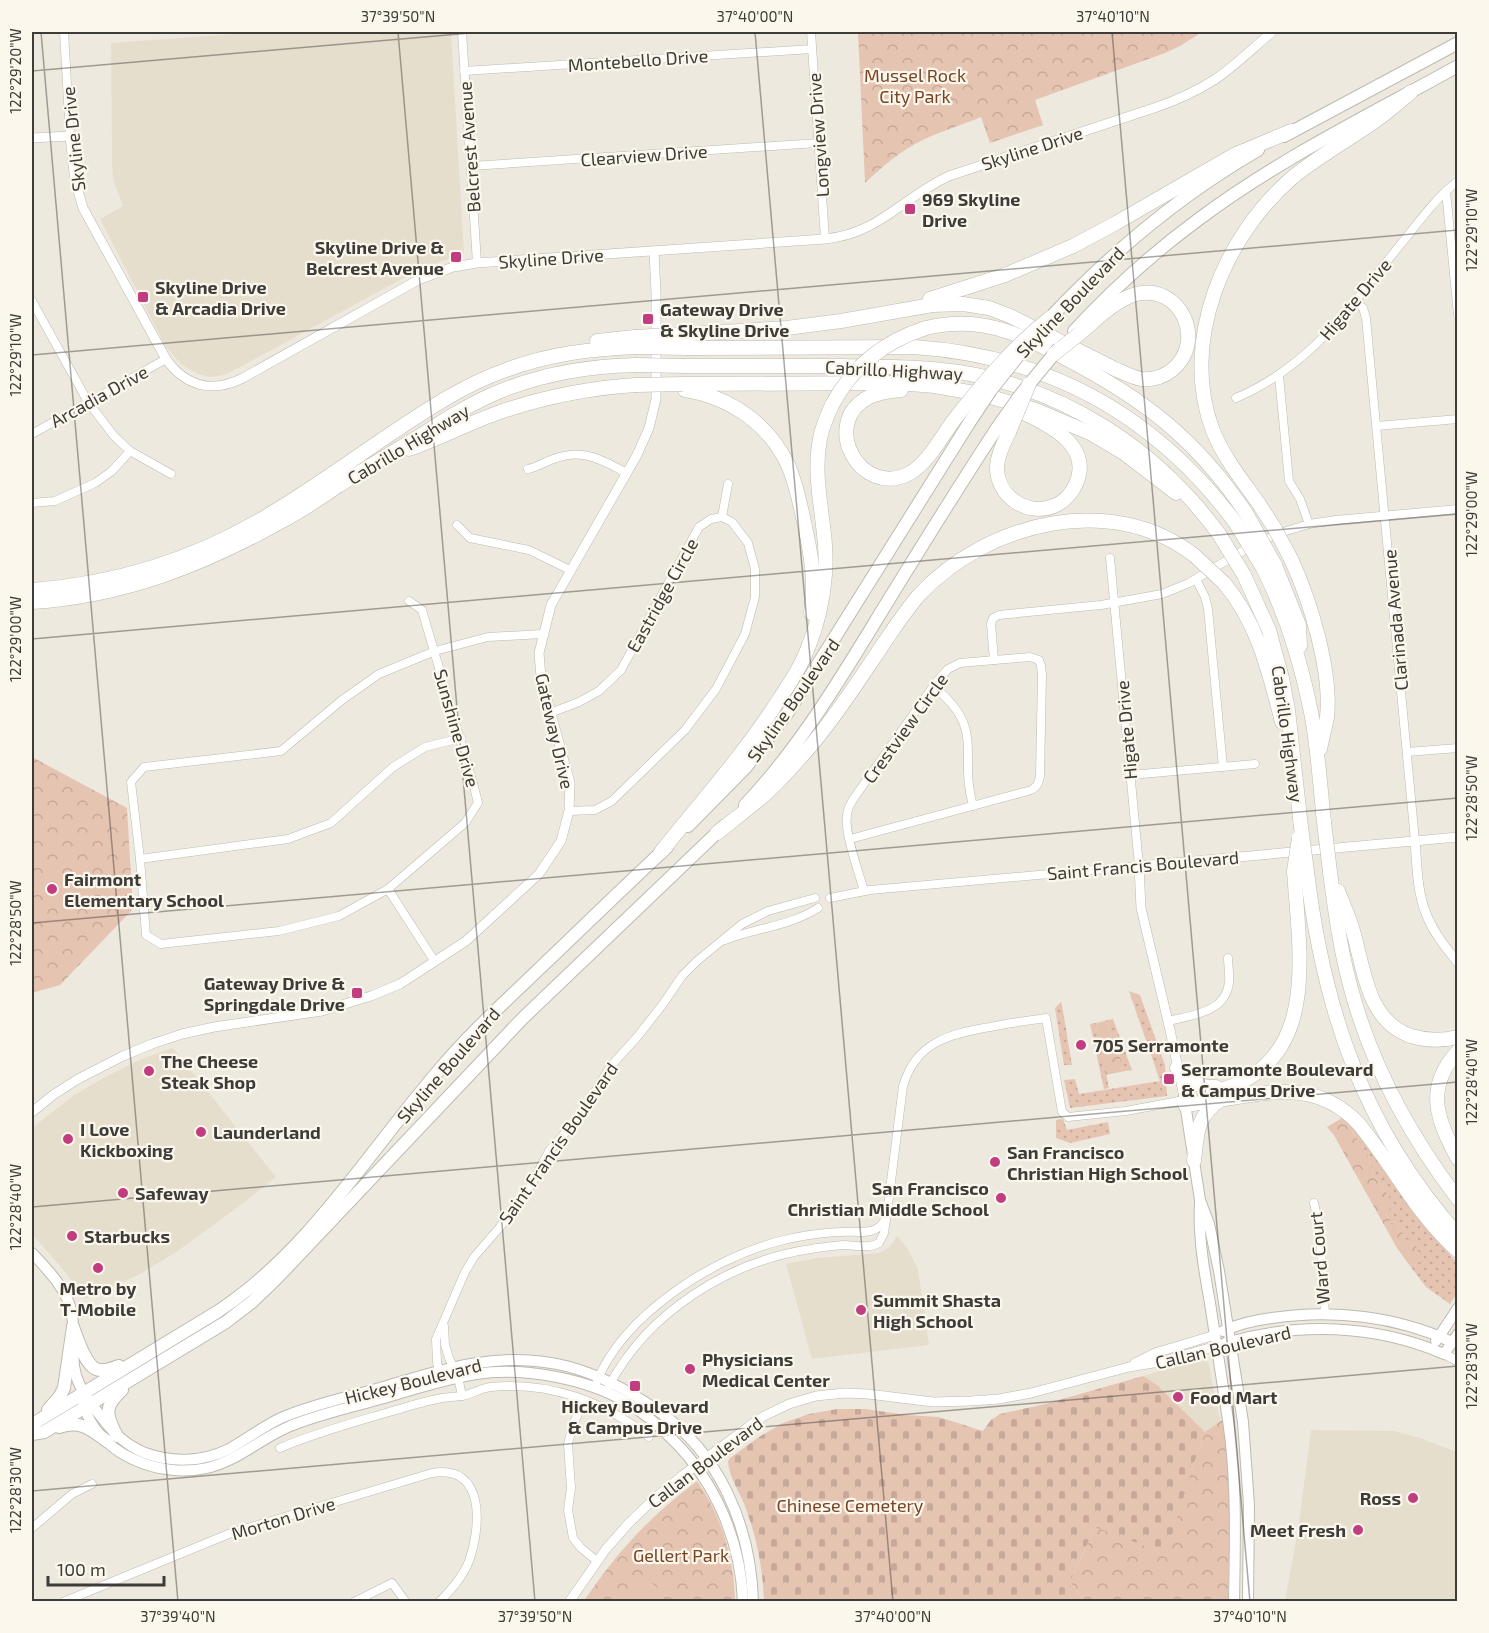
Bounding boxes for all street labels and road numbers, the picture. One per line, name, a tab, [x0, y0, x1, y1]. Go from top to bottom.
street label: Montebello Drive	[567, 44, 709, 76]
street label: Longview Drive	[803, 72, 833, 198]
street label: Belcrest Avenue	[453, 81, 485, 213]
street label: Skyline Drive	[57, 85, 89, 193]
street label: Skyline Drive	[978, 121, 1086, 175]
street label: Clearview Drive	[580, 140, 708, 170]
street label: Skyline Boulevard	[1011, 242, 1129, 362]
street label: Skyline Drive	[498, 243, 604, 273]
street label: Higate Drive	[1315, 254, 1395, 344]
street label: Cabrillo Highway	[824, 355, 964, 385]
street label: Arcadia Drive	[46, 360, 152, 432]
street label: Cabrillo Highway	[343, 399, 473, 489]
street label: Eastridge Circle	[622, 534, 702, 656]
street label: Clarinada Avenue	[1378, 549, 1412, 691]
street label: Skyline Boulevard	[742, 634, 844, 766]
street label: Cabrillo Highway	[1267, 664, 1309, 804]
street label: Sunshine Drive	[430, 666, 484, 790]
street label: Crestview Circle	[858, 669, 952, 787]
street label: Gateway Drive	[531, 671, 579, 791]
street label: Higate Drive	[1111, 679, 1141, 781]
street label: Saint Francis Boulevard	[1046, 846, 1240, 884]
street label: Skyline Boulevard	[392, 1003, 504, 1127]
street label: Saint Francis Boulevard	[494, 1058, 622, 1228]
street label: Ward Court	[1304, 1211, 1334, 1305]
street label: Callan Boulevard	[1153, 1321, 1293, 1373]
street label: Hickey Boulevard	[342, 1353, 484, 1409]
street label: Callan Boulevard	[643, 1412, 767, 1512]
street label: Morton Drive	[228, 1492, 338, 1544]

